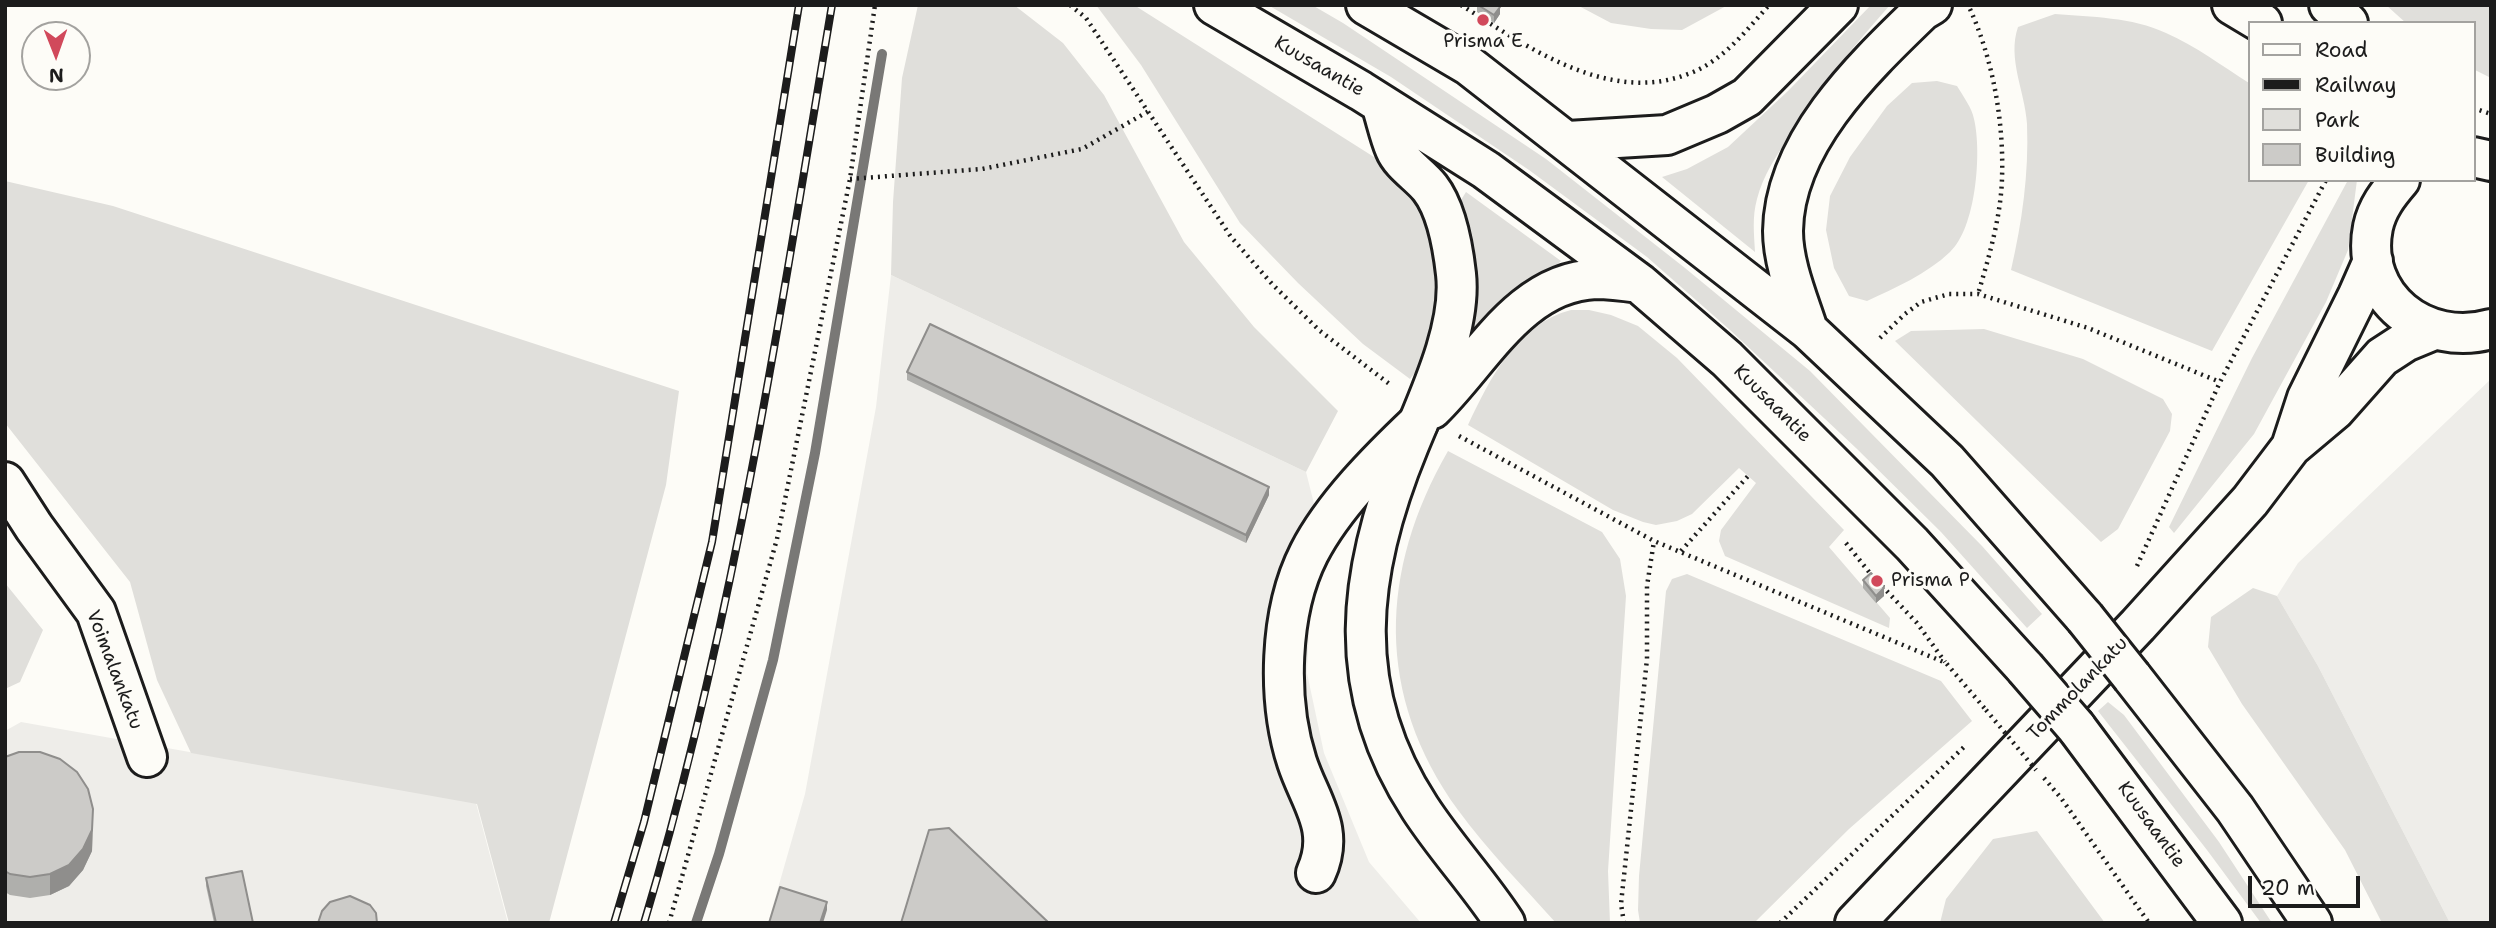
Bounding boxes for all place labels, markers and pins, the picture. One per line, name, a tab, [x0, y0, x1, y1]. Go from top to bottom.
marker: Prisma E	[1475, 12, 1491, 28]
place label: Prisma E	[1443, 31, 1523, 53]
place label: Prisma P	[1891, 570, 1970, 592]
marker: Prisma P	[1869, 573, 1885, 589]

